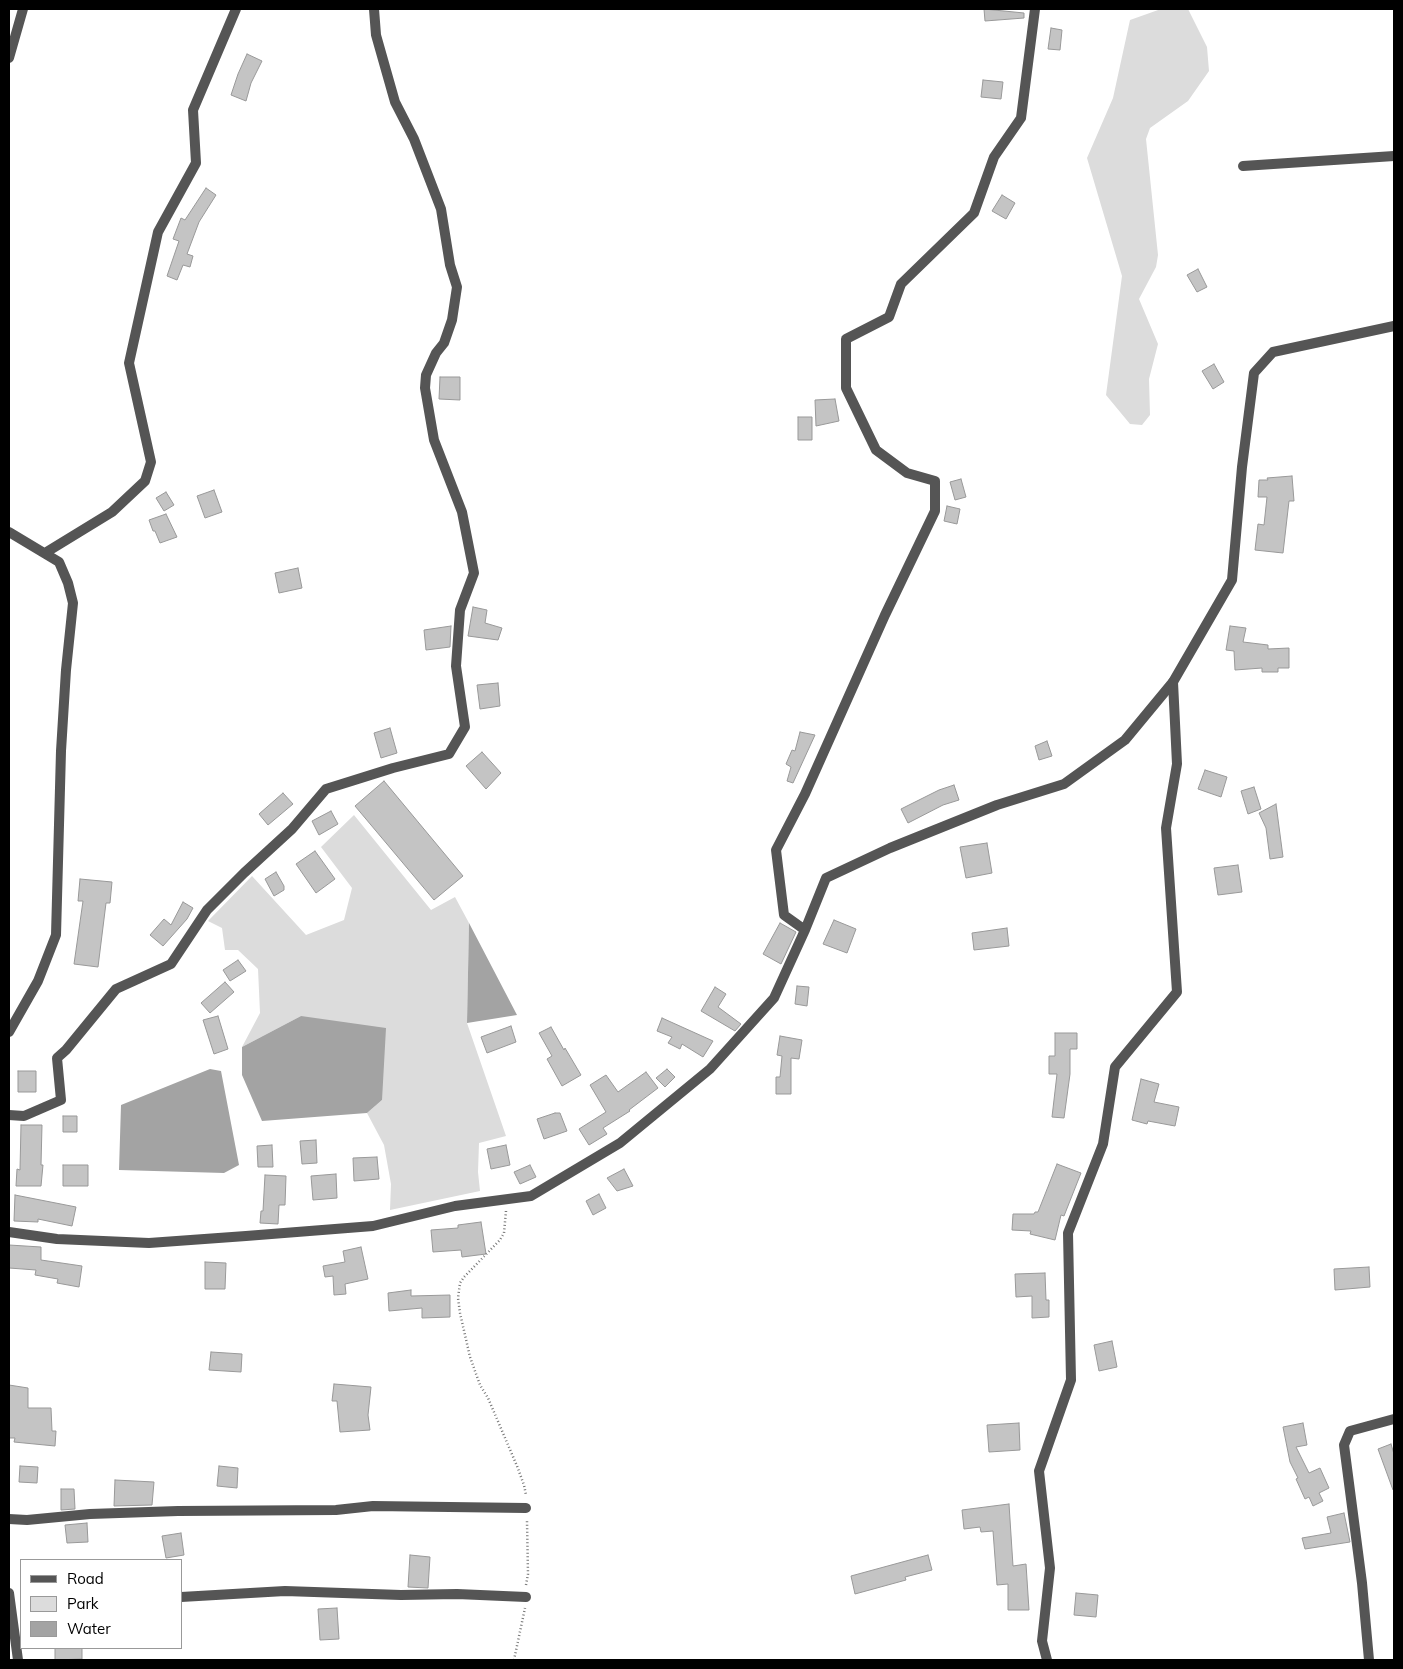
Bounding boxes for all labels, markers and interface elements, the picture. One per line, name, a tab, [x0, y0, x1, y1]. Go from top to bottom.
legend	[20, 1559, 182, 1649]
text: Road	[67, 1569, 104, 1588]
text: Park	[67, 1594, 99, 1613]
text: Water	[67, 1619, 111, 1638]

